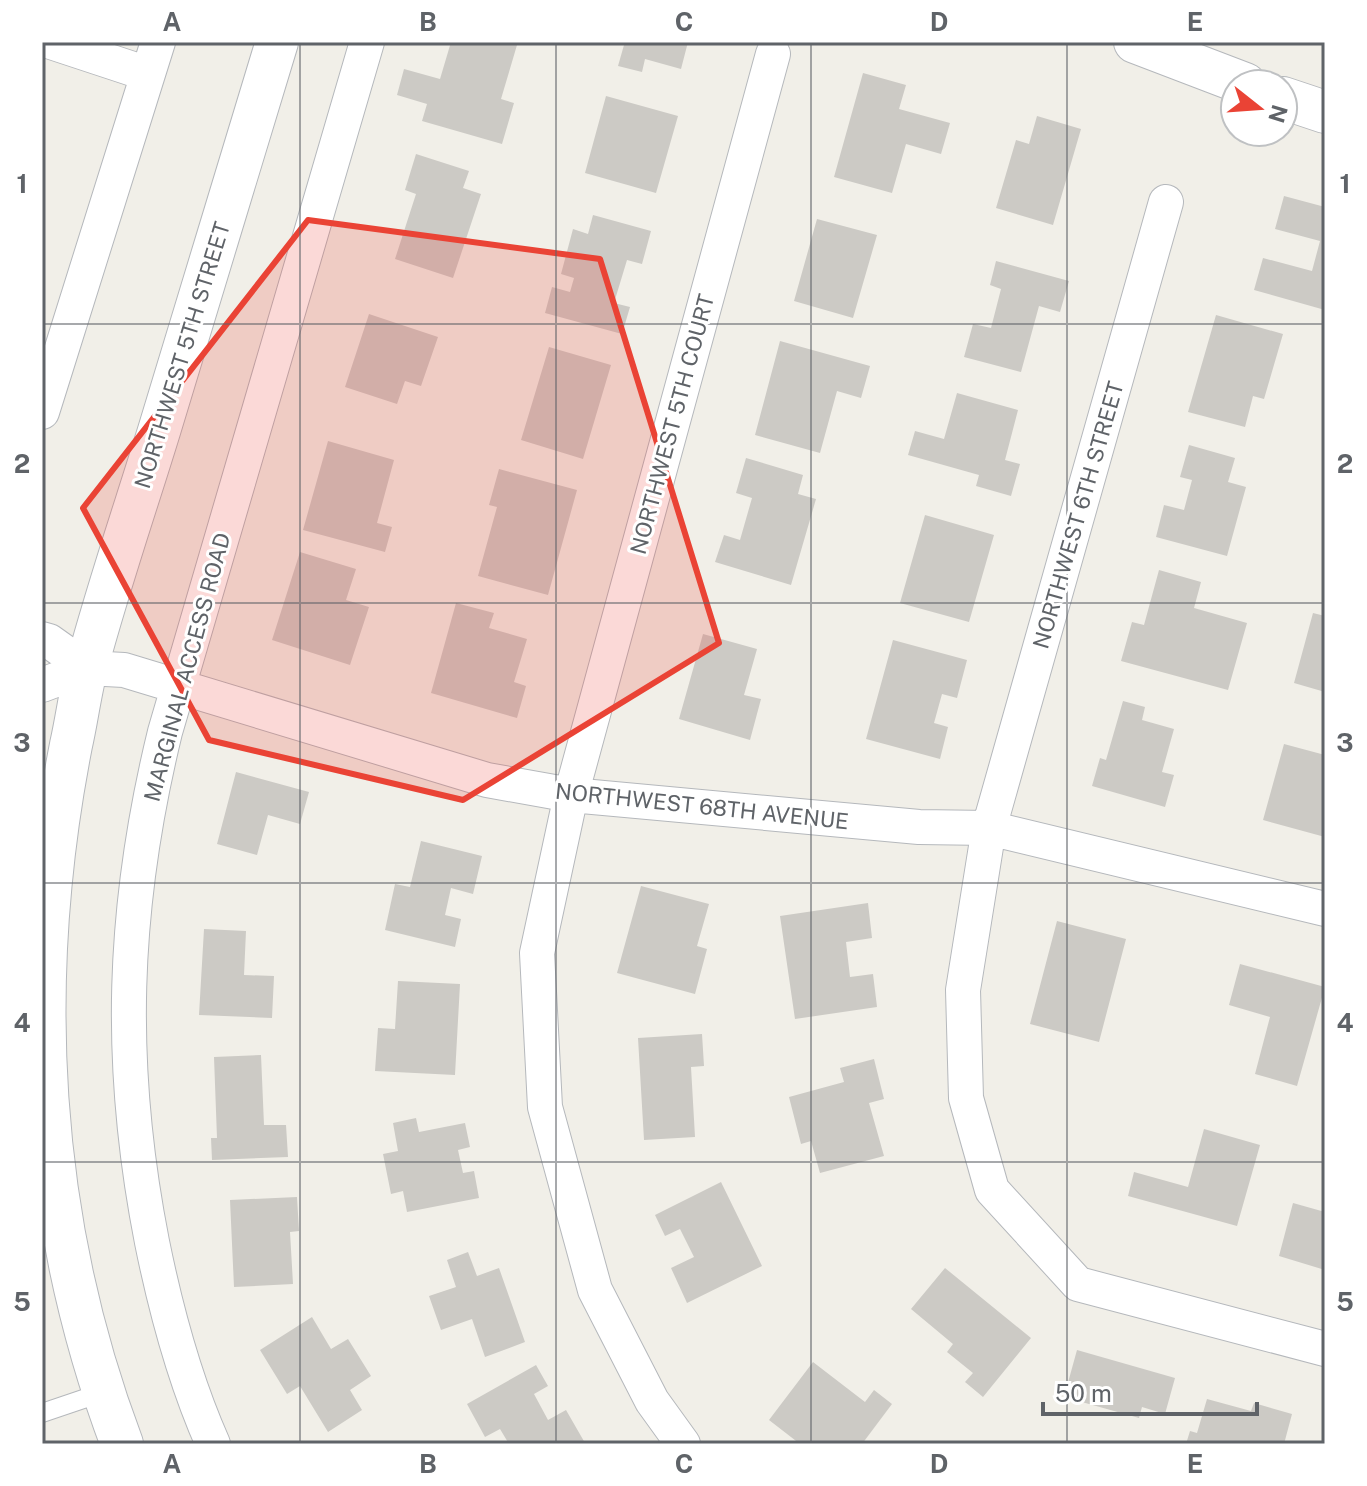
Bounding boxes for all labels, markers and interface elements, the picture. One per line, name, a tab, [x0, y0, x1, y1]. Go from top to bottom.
text: A	[163, 6, 182, 37]
text: B	[419, 6, 437, 37]
text: C	[675, 6, 693, 37]
text: D	[930, 6, 948, 37]
text: E	[1187, 6, 1203, 37]
north arrow	[1219, 68, 1299, 148]
text: N	[1263, 102, 1293, 126]
text: 1	[16, 168, 28, 199]
text: 1	[1339, 168, 1351, 199]
street label: NORTHWEST 5TH STREET	[129, 219, 235, 491]
street label: NORTHWEST 5TH COURT	[625, 291, 719, 557]
street label: NORTHWEST 6TH STREET	[1027, 378, 1129, 652]
text: 2	[14, 448, 30, 479]
text: 2	[1337, 448, 1353, 479]
street label: MARGINAL ACCESS ROAD	[139, 530, 235, 804]
text: 3	[13, 727, 31, 758]
text: 3	[1336, 727, 1354, 758]
street label: NORTHWEST 68TH AVENUE	[554, 778, 850, 834]
text: 4	[13, 1007, 31, 1038]
text: 4	[1336, 1007, 1354, 1038]
text: 5	[13, 1286, 31, 1317]
text: 5	[1336, 1286, 1354, 1317]
scale bar	[1043, 1366, 1257, 1416]
text: 50 m	[1055, 1379, 1112, 1407]
text: A	[163, 1448, 182, 1479]
text: B	[419, 1448, 437, 1479]
text: C	[675, 1448, 693, 1479]
text: D	[930, 1448, 948, 1479]
text: E	[1187, 1448, 1203, 1479]

